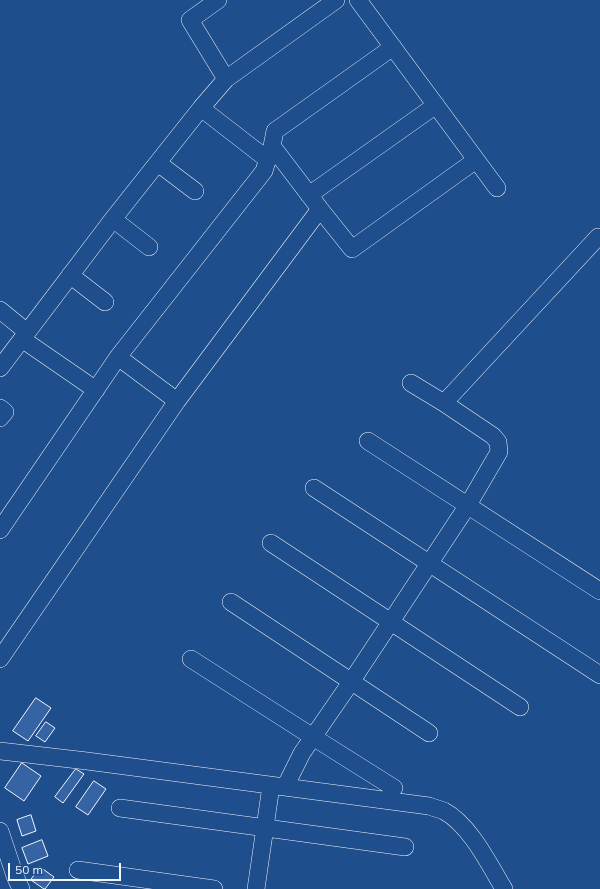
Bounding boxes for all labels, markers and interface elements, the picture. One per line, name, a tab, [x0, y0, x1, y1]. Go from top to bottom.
scale bar	[10, 855, 123, 881]
text: 50 m	[15, 862, 43, 877]

